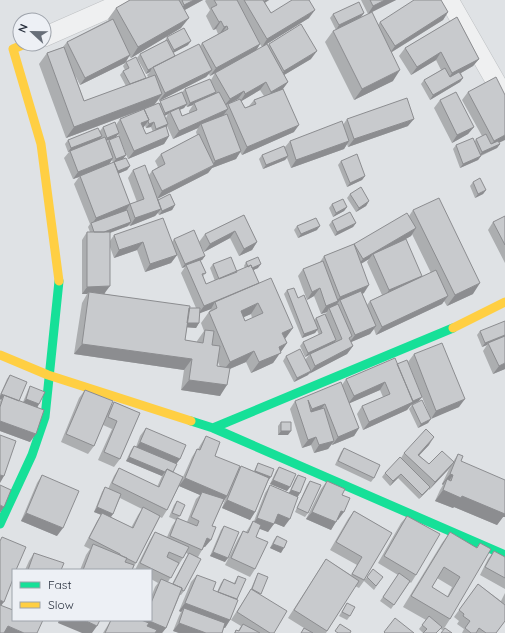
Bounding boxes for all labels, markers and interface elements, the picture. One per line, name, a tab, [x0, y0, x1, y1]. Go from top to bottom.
north arrow	[12, 12, 52, 52]
text: N	[15, 22, 31, 35]
legend	[12, 569, 152, 621]
text: Fast	[48, 577, 72, 592]
text: Slow	[48, 597, 74, 612]

